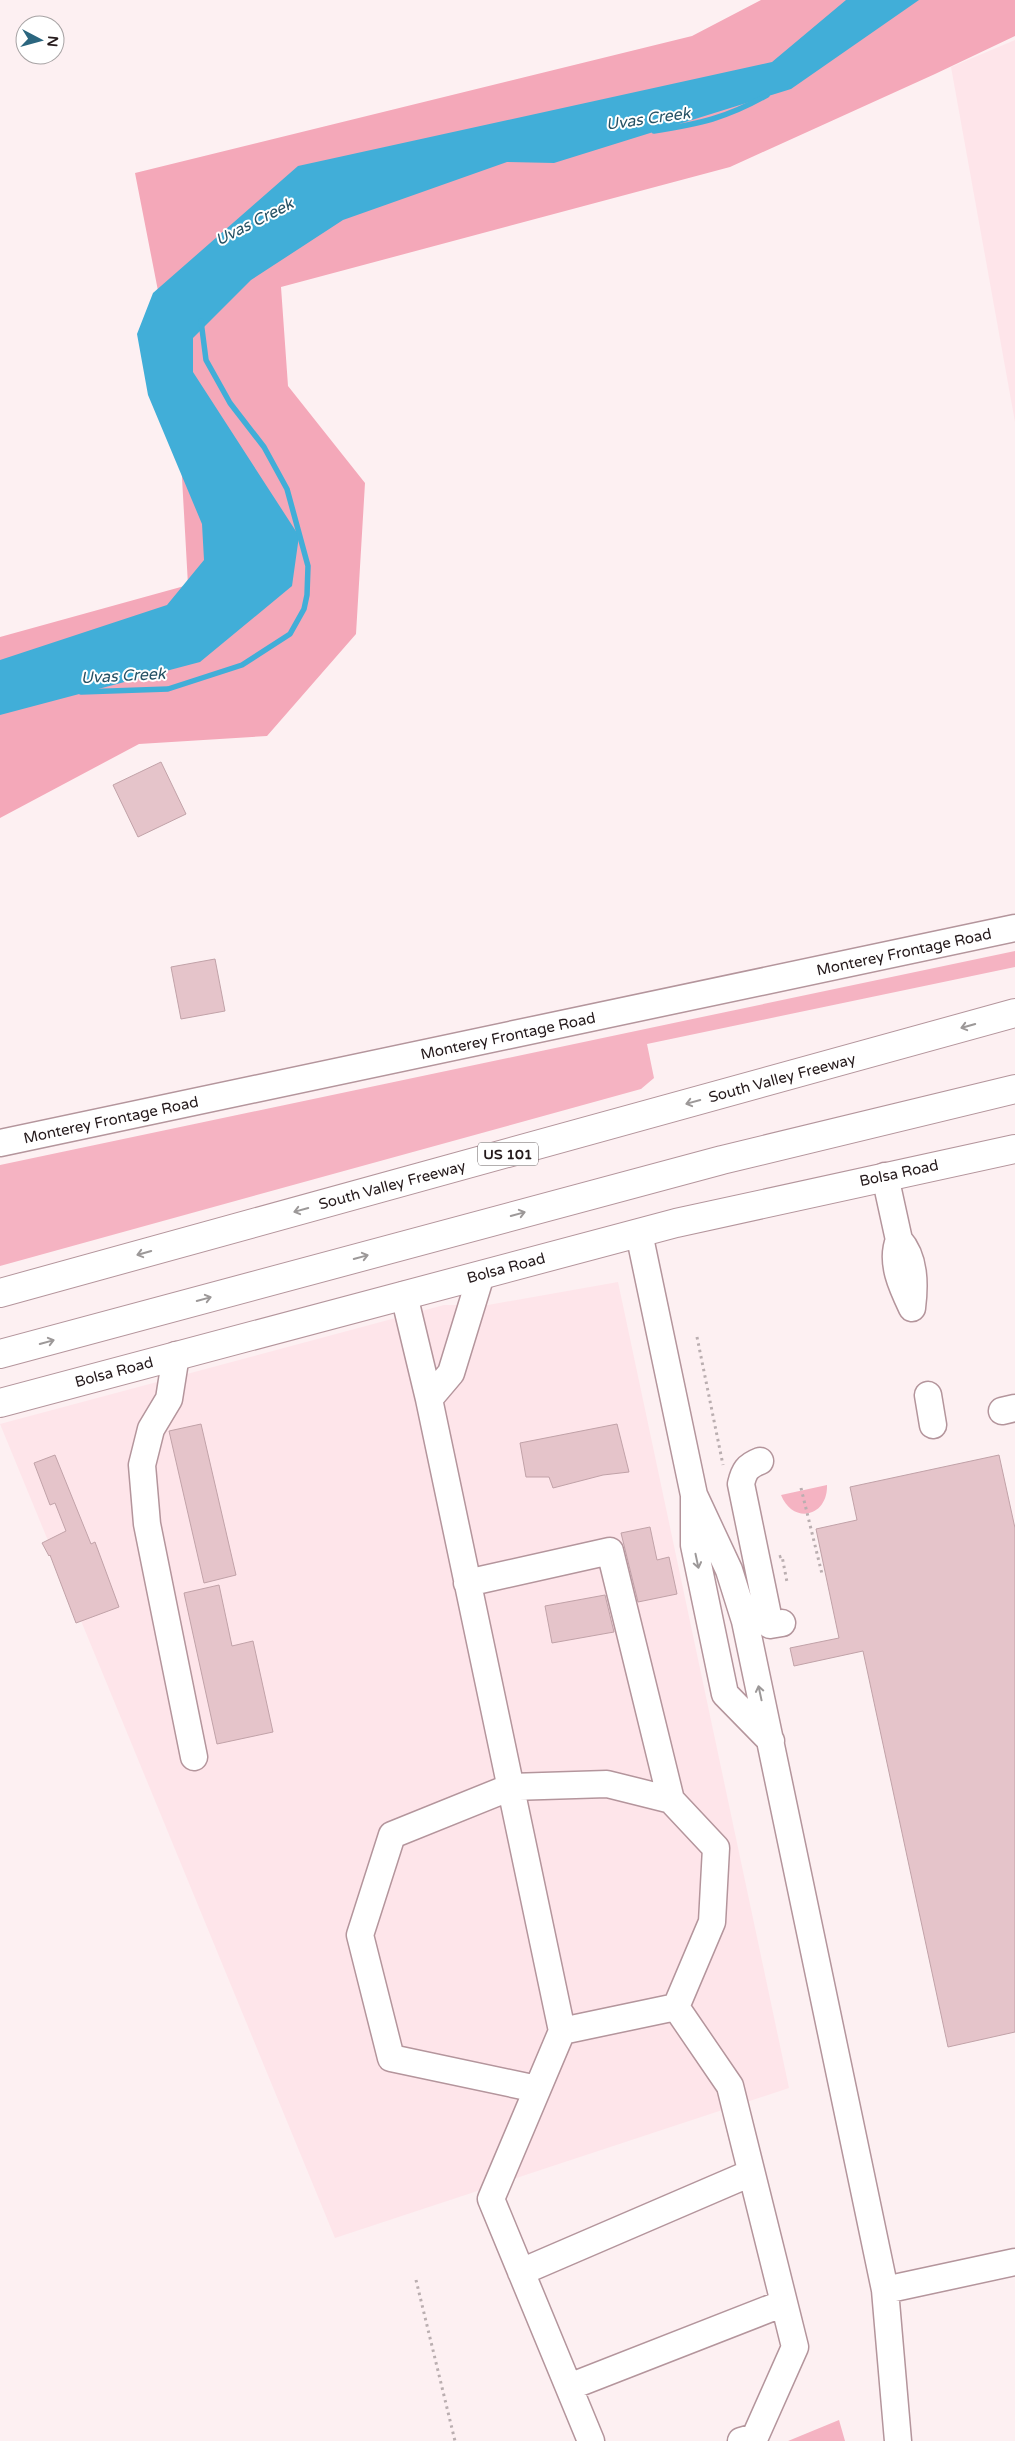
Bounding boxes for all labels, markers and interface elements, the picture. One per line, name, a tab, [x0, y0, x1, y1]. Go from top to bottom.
north arrow	[15, 15, 65, 65]
text: N	[43, 35, 61, 48]
water label: Uvas Creek	[605, 103, 693, 135]
water label: Uvas Creek	[212, 193, 298, 250]
water label: Uvas Creek	[80, 664, 167, 688]
street label: Monterey Frontage Road	[815, 925, 993, 979]
street label: Monterey Frontage Road	[419, 1009, 597, 1063]
one-way arrow	[960, 1022, 976, 1031]
street label: South Valley Freeway	[707, 1050, 857, 1106]
street label: Monterey Frontage Road	[22, 1093, 200, 1147]
one-way arrow	[686, 1098, 702, 1108]
road number: US 101	[478, 1142, 538, 1166]
street label: Bolsa Road	[858, 1156, 940, 1190]
street label: South Valley Freeway	[317, 1157, 467, 1213]
one-way arrow	[293, 1206, 309, 1216]
one-way arrow	[509, 1209, 525, 1219]
one-way arrow	[136, 1249, 152, 1258]
street label: Bolsa Road	[465, 1249, 547, 1287]
one-way arrow	[352, 1251, 368, 1261]
one-way arrow	[195, 1294, 211, 1304]
one-way arrow	[39, 1337, 55, 1346]
street label: Bolsa Road	[73, 1353, 155, 1391]
one-way arrow	[693, 1553, 702, 1569]
one-way arrow	[755, 1686, 764, 1702]

